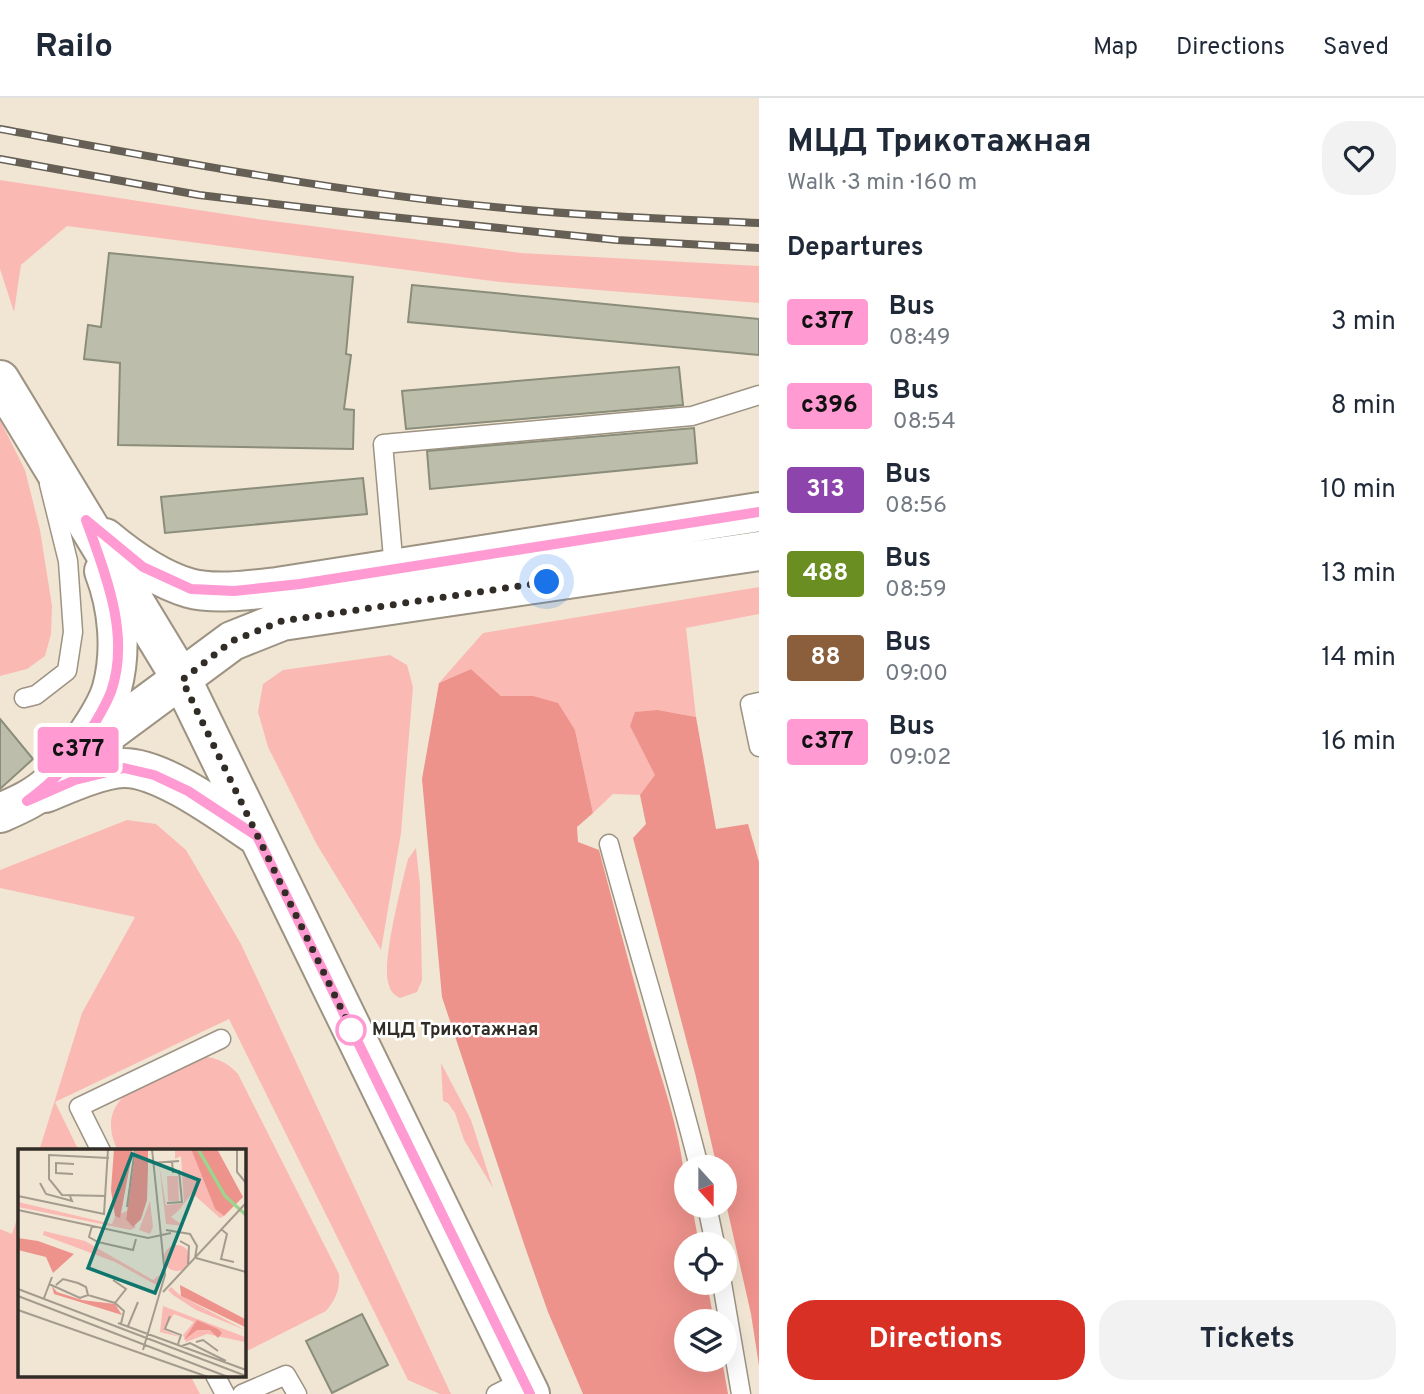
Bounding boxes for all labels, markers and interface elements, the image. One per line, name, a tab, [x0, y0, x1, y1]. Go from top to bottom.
text: Railo	[35, 27, 113, 69]
text: Map	[1093, 33, 1138, 63]
text: Directions	[1176, 33, 1285, 63]
text: Saved	[1323, 33, 1389, 63]
button: heart	[1322, 121, 1396, 195]
text: МЦД Трикотажная	[787, 122, 1092, 164]
text: Walk · 3 min · 160 m	[787, 169, 977, 198]
text: Departures	[787, 232, 924, 265]
text: Bus	[889, 291, 935, 324]
text: 3 min	[1331, 306, 1396, 339]
text: с377	[801, 307, 854, 337]
text: 08:49	[889, 324, 950, 353]
text: Bus	[893, 375, 939, 408]
text: 8 min	[1331, 390, 1396, 423]
text: с396	[801, 391, 858, 421]
text: 08:54	[893, 408, 956, 437]
text: Bus	[885, 459, 931, 492]
text: 10 min	[1320, 474, 1396, 507]
text: 313	[806, 475, 845, 505]
text: 08:56	[885, 492, 947, 521]
text: Bus	[885, 543, 931, 576]
text: 13 min	[1321, 558, 1396, 591]
text: 488	[803, 559, 848, 589]
your location	[529, 564, 564, 599]
text: 08:59	[885, 576, 947, 605]
text: Bus	[885, 627, 931, 660]
text: 14 min	[1321, 642, 1396, 675]
text: 88	[810, 643, 841, 673]
text: 09:00	[885, 660, 948, 689]
text: Bus	[889, 711, 935, 744]
text: 16 min	[1321, 726, 1396, 759]
line badge: с377	[29, 727, 127, 773]
text: с377	[801, 727, 854, 757]
text: с377	[52, 735, 104, 765]
text: 09:02	[889, 744, 951, 773]
marker: МЦД Трикотажная	[336, 1015, 366, 1045]
place label: МЦД Трикотажная	[372, 1019, 538, 1042]
inset map	[18, 1149, 245, 1376]
north arrow	[674, 1155, 737, 1218]
map controls	[674, 1155, 737, 1372]
button: locate	[674, 1232, 737, 1295]
button: Directions	[787, 1300, 1085, 1380]
button: Tickets	[1099, 1300, 1396, 1380]
button: layers	[674, 1309, 737, 1372]

